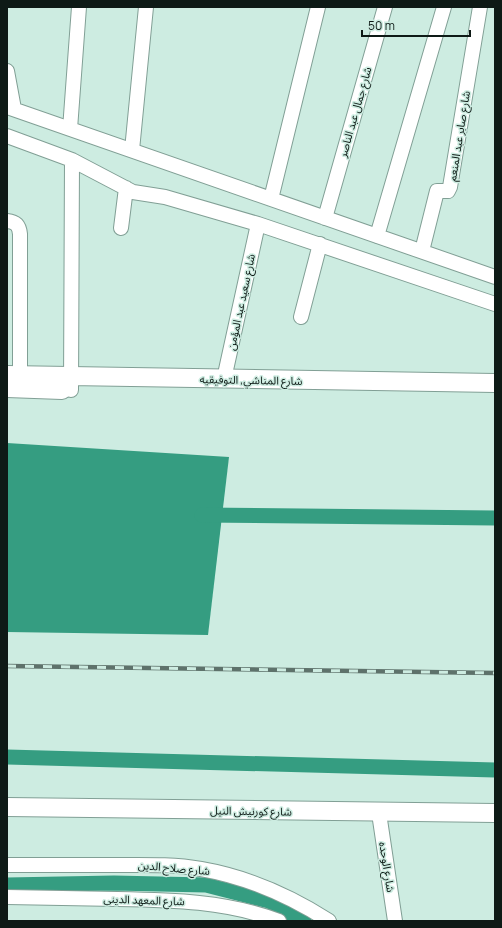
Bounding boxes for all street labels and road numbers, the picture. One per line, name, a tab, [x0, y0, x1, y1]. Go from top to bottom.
street label: شارع جمال عبد الناصر	[334, 64, 376, 160]
street label: شارع صابر عبد المنعم	[444, 89, 475, 182]
street label: شارع سعيد عبد المؤمن	[223, 252, 259, 352]
street label: شارع المناشي, التوفيقيه	[199, 371, 303, 390]
street label: شارع كورنيش النيل	[210, 802, 292, 820]
street label: شارع الوحده	[375, 841, 399, 894]
street label: شارع صلاح الدين	[137, 857, 211, 879]
street label: شارع المعهد الدينى	[103, 891, 185, 909]

